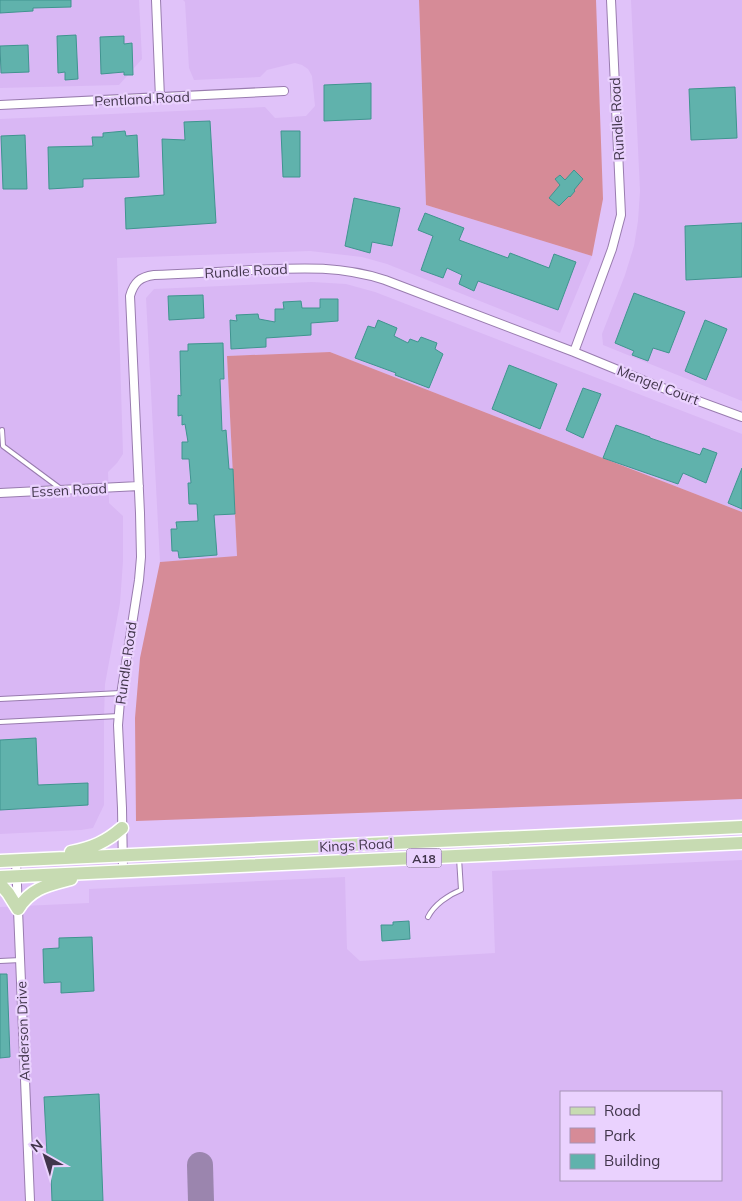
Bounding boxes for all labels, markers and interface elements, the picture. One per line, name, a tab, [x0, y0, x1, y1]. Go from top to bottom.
street label: Rundle Road	[606, 77, 628, 161]
street label: Pentland Road	[94, 88, 190, 110]
street label: Rundle Road	[204, 260, 288, 282]
street label: Mengel Court	[614, 361, 702, 409]
street label: Essen Road	[31, 479, 107, 501]
street label: Rundle Road	[111, 621, 141, 705]
street label: Kings Road	[319, 834, 393, 856]
road number: A18	[406, 848, 442, 868]
street label: Anderson Drive	[12, 981, 34, 1081]
legend	[560, 1091, 722, 1181]
text: Road	[604, 1101, 641, 1120]
text: Park	[604, 1126, 636, 1145]
north arrow	[20, 1131, 70, 1181]
text: N	[27, 1136, 47, 1156]
text: Building	[604, 1151, 660, 1170]

